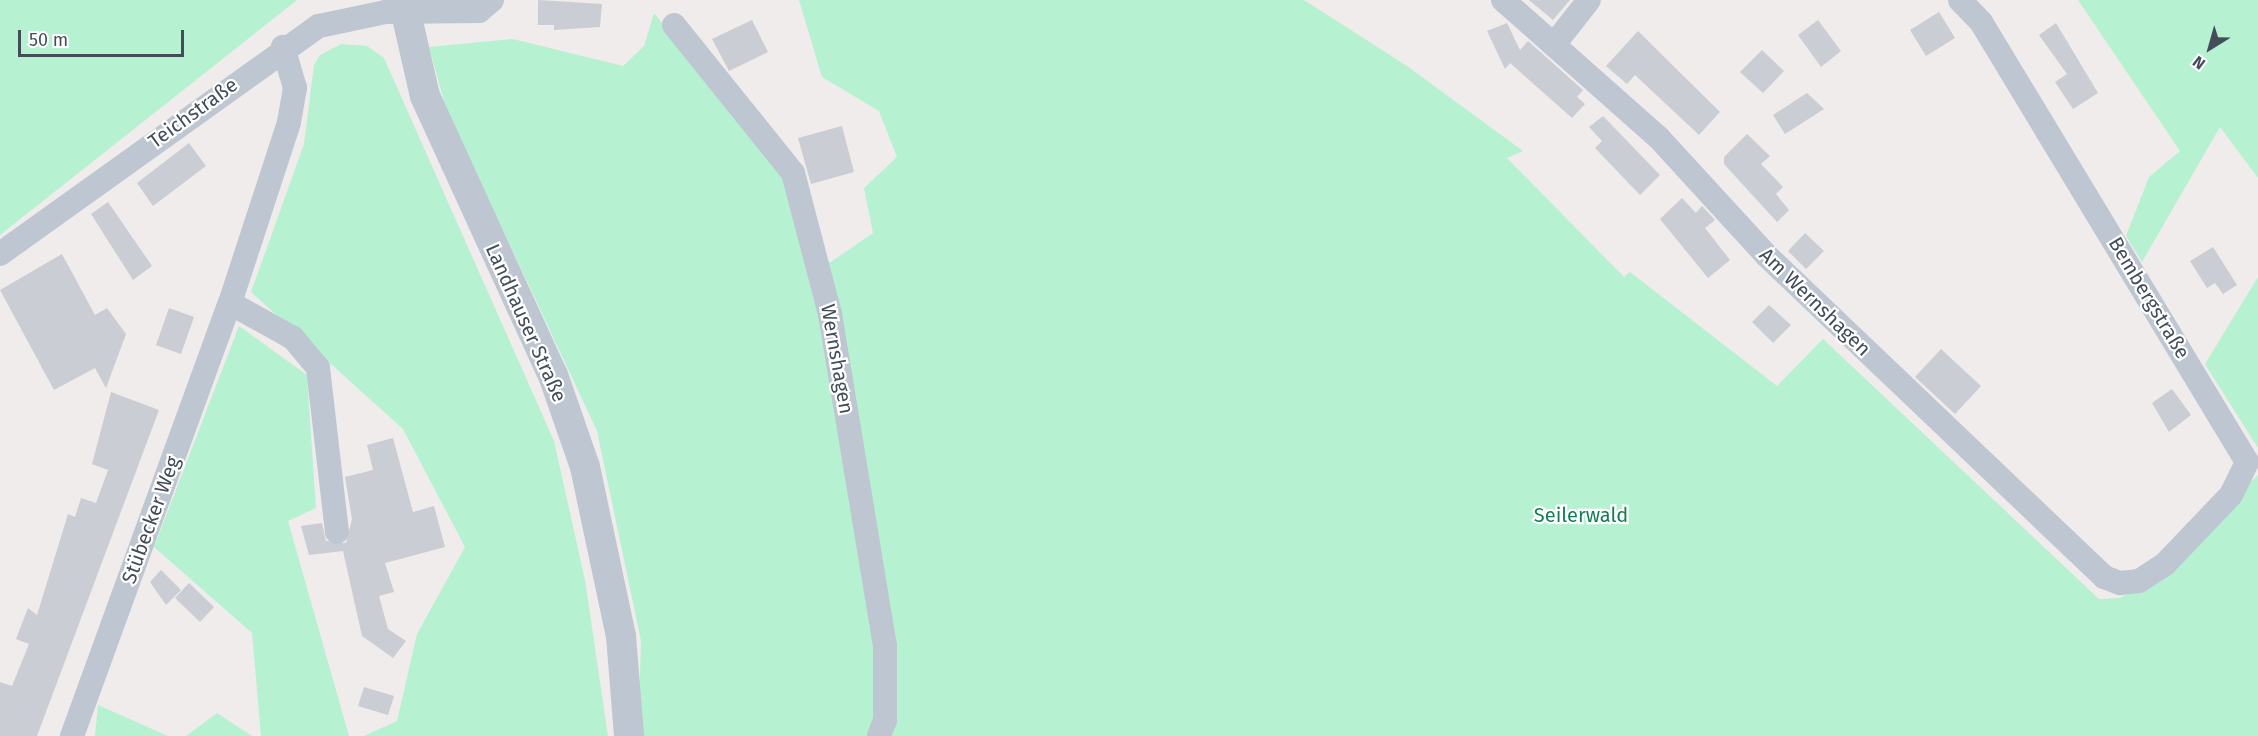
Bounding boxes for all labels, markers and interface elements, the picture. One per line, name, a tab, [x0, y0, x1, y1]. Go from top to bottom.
scale bar	[21, 18, 188, 56]
north arrow	[2180, 18, 2240, 78]
text: 50 m	[29, 29, 68, 51]
text: N	[2189, 52, 2209, 74]
street label: Teichstraße	[144, 73, 242, 153]
street label: Bembergstraße	[2103, 233, 2195, 363]
street label: Landhauser Straße	[480, 240, 572, 406]
street label: Am Wernshagen	[1755, 243, 1875, 361]
street label: Wernshagen	[816, 302, 858, 416]
street label: Stübecker Weg	[117, 453, 185, 587]
park label: Seilerwald	[1534, 503, 1628, 527]

